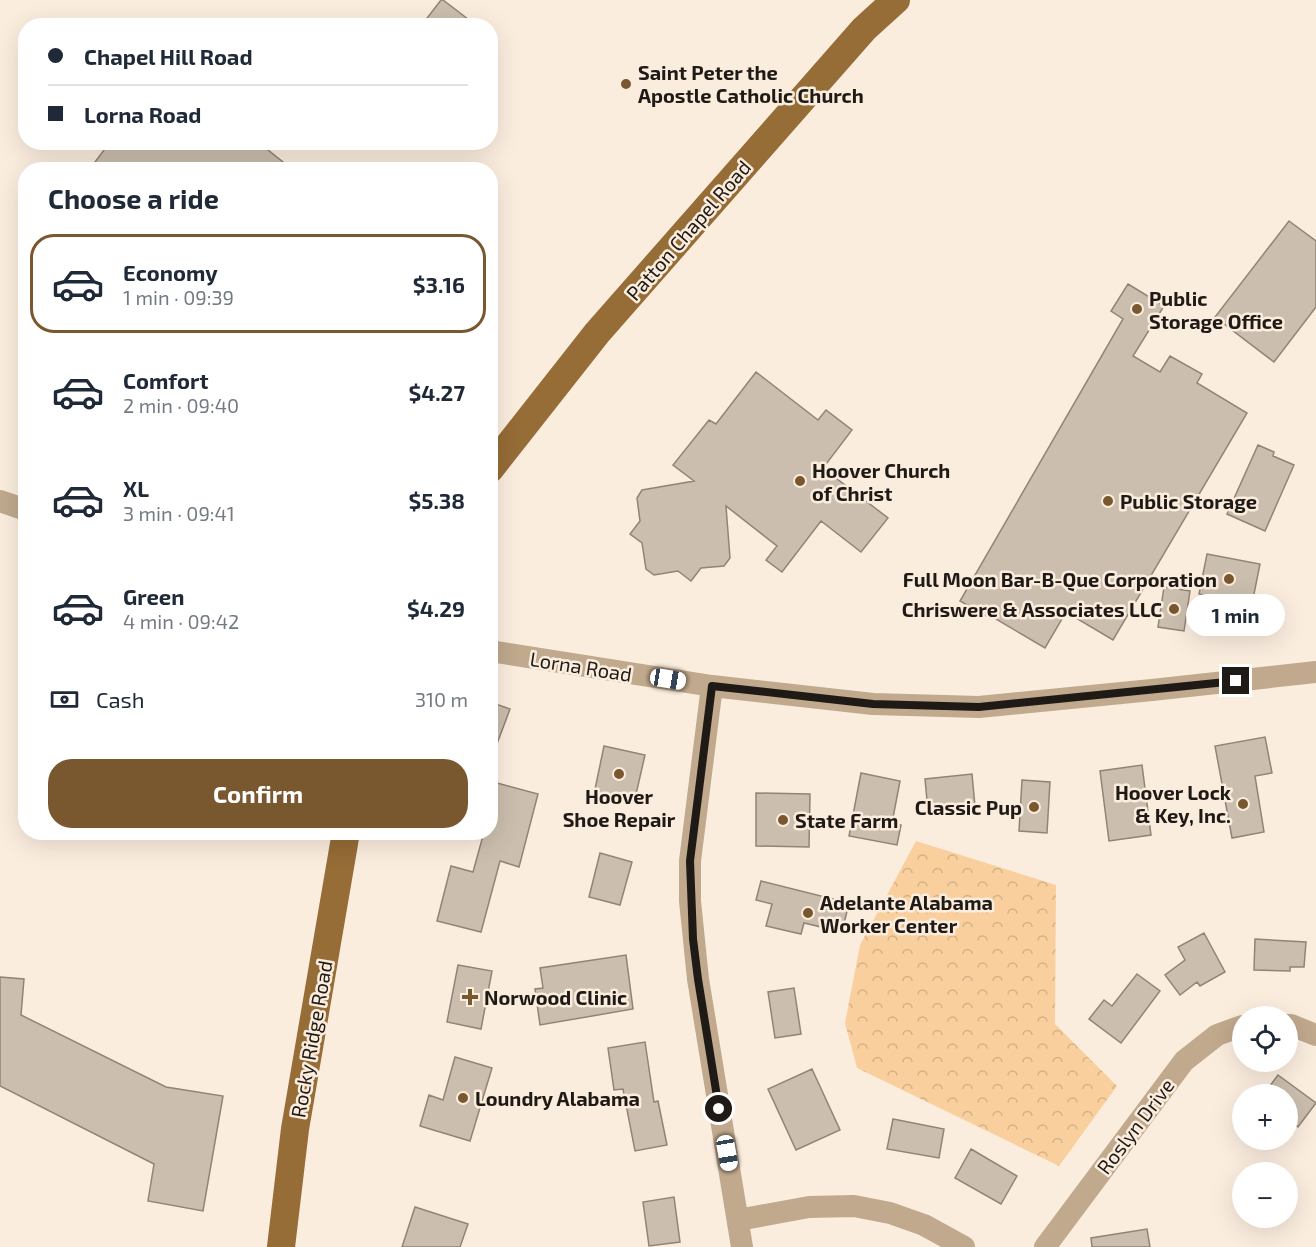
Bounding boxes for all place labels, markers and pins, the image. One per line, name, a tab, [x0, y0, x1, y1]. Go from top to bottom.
place label: Saint Peter the Apostle Catholic Church	[638, 60, 864, 107]
marker: Saint Peter the Apostle Catholic Church	[619, 77, 633, 91]
place label: Public Storage Office	[1149, 286, 1283, 333]
marker: Public Storage Office	[1130, 302, 1144, 316]
place label: Hoover Church of Christ	[812, 458, 950, 505]
marker: Hoover Church of Christ	[793, 474, 807, 488]
place label: Public Storage	[1120, 489, 1257, 513]
marker: Public Storage	[1101, 494, 1115, 508]
place label: Full Moon Bar-B-Que Corporation	[903, 567, 1217, 592]
marker: Full Moon Bar-B-Que Corporation	[1222, 572, 1236, 586]
place label: Chriswere & Associates LLC	[902, 597, 1162, 621]
marker: Chriswere & Associates LLC	[1167, 602, 1181, 616]
marker: Hoover Shoe Repair	[612, 767, 626, 781]
place label: Hoover Lock & Key, Inc.	[1115, 780, 1232, 828]
place label: Hoover Shoe Repair	[563, 784, 676, 831]
place label: Classic Pup	[915, 795, 1022, 819]
marker: Hoover Lock & Key, Inc.	[1236, 797, 1250, 811]
marker: Classic Pup	[1027, 800, 1041, 814]
place label: State Farm	[795, 808, 898, 832]
marker: State Farm	[776, 813, 790, 827]
place label: Adelante Alabama Worker Center	[820, 890, 993, 937]
marker: Adelante Alabama Worker Center	[801, 906, 815, 920]
place label: Norwood Clinic	[484, 985, 627, 1009]
marker: Norwood Clinic	[461, 988, 479, 1006]
place label: Loundry Alabama	[475, 1086, 640, 1111]
marker: Loundry Alabama	[456, 1091, 470, 1105]

